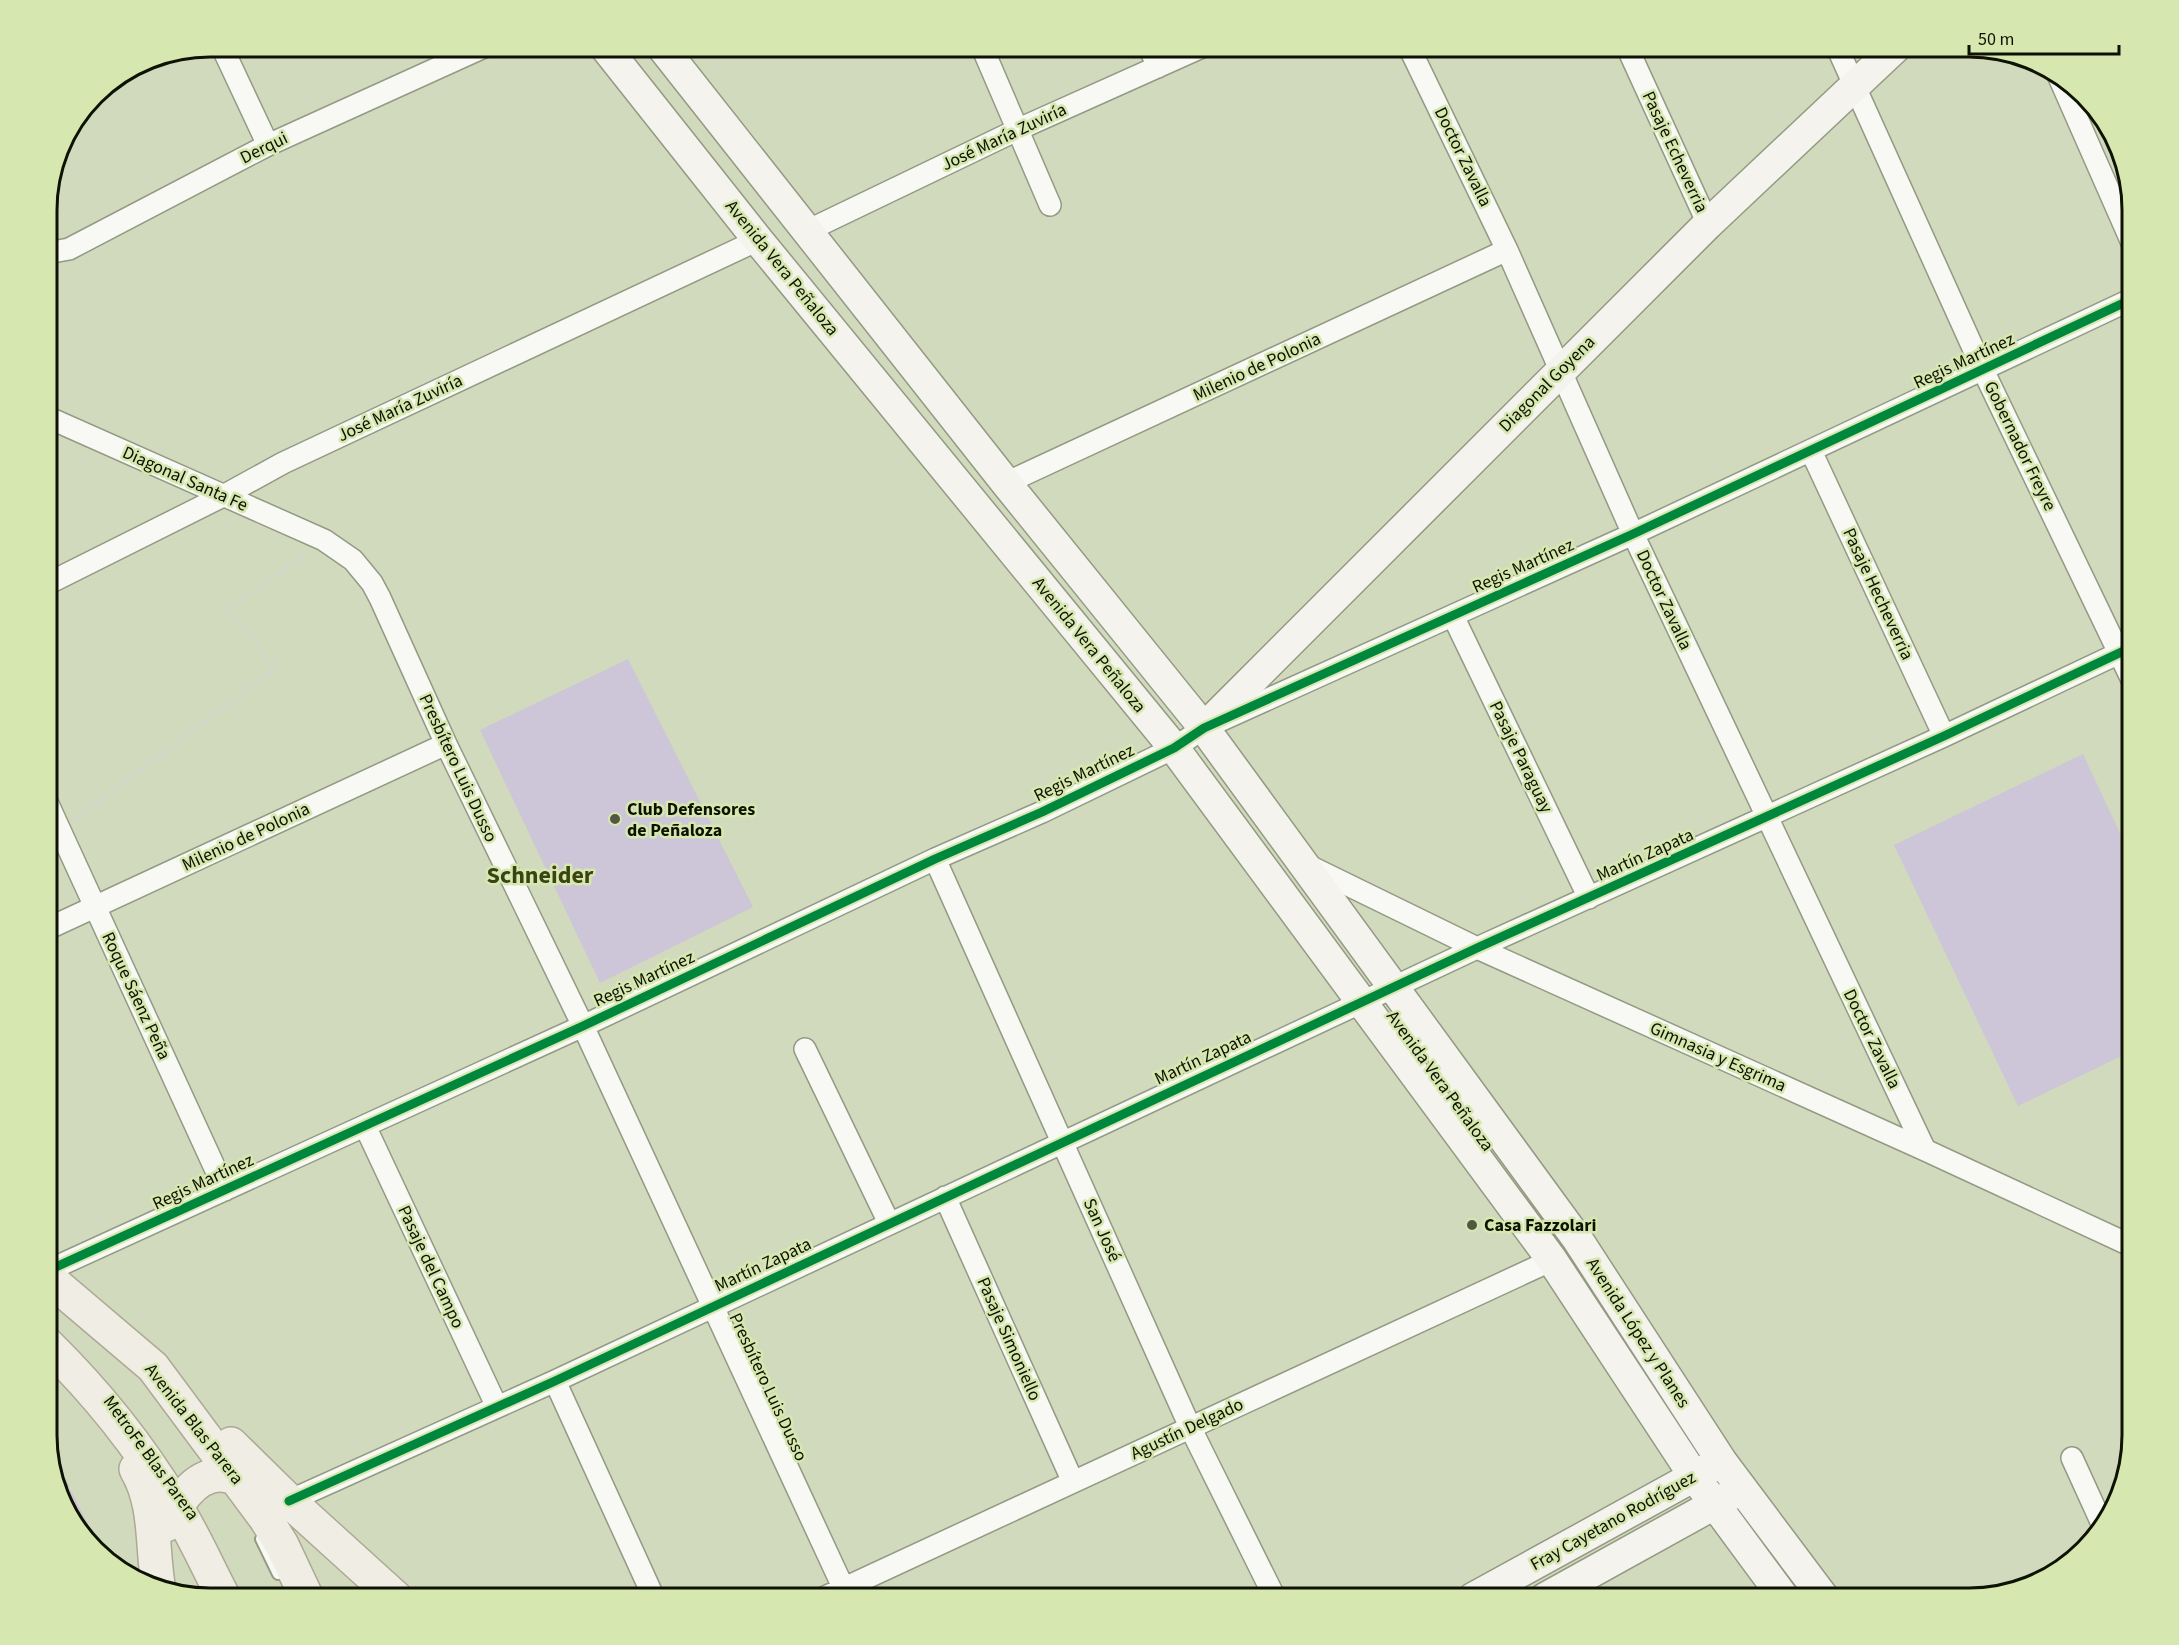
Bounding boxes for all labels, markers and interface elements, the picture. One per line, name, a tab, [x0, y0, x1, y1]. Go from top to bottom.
scale bar	[1969, 18, 2119, 56]
text: 50 m	[1978, 27, 2014, 52]
street label: Pasaje Echeverria	[1636, 87, 1714, 217]
street label: José María Zuviría	[937, 97, 1071, 177]
street label: Doctor Zavalla	[1428, 103, 1498, 211]
street label: Derqui	[236, 126, 292, 170]
street label: Avenida Vera Peñaloza	[719, 195, 845, 341]
street label: Milenio de Polonia	[1189, 326, 1325, 408]
street label: Regis Martínez	[1909, 327, 2019, 395]
street label: Diagonal Goyena	[1493, 330, 1601, 438]
street label: José María Zuviría	[333, 368, 467, 448]
street label: Gobernador Freyre	[1978, 377, 2062, 515]
street label: Diagonal Santa Fe	[118, 440, 252, 518]
street label: Pasaje Hecheverria	[1836, 524, 1920, 664]
street label: Regis Martínez	[1468, 532, 1578, 600]
street label: Doctor Zavalla	[1630, 546, 1698, 654]
street label: Avenida Vera Peñaloza	[1026, 572, 1152, 718]
street label: Presbítero Luis Dusso	[413, 690, 503, 846]
street label: Pasaje Paraguay	[1483, 697, 1559, 818]
street label: Regis Martínez	[1030, 738, 1139, 808]
street label: Milenio de Polonia	[178, 796, 314, 878]
place label: Club Defensores de Peñaloza	[627, 797, 755, 843]
marker: Club Defensores de Peñaloza	[608, 812, 622, 826]
street label: Martín Zapata	[1592, 822, 1698, 888]
district label: Schneider	[487, 858, 594, 893]
street label: Roque Sáenz Peña	[95, 928, 177, 1064]
street label: Regis Martínez	[589, 945, 699, 1013]
street label: Doctor Zavalla	[1837, 985, 1907, 1093]
street label: Avenida Vera Peñaloza	[1380, 1006, 1500, 1156]
street label: Gimnasia y Esgrima	[1646, 1016, 1790, 1098]
street label: Martín Zapata	[1151, 1025, 1255, 1091]
street label: Regis Martínez	[148, 1148, 258, 1216]
street label: San José	[1077, 1194, 1127, 1266]
street label: Pasaje del Campo	[392, 1201, 470, 1333]
place label: Casa Fazzolari	[1484, 1213, 1596, 1238]
marker: Casa Fazzolari	[1465, 1218, 1479, 1232]
street label: Martín Zapata	[711, 1232, 815, 1298]
street label: Avenida López y Planes	[1580, 1253, 1696, 1413]
street label: Pasaje Simoniello	[971, 1273, 1047, 1405]
street label: Presbítero Luis Dusso	[723, 1309, 813, 1465]
street label: Avenida Blas Parera	[139, 1358, 249, 1490]
street label: MetroFe Blas Parera	[97, 1391, 205, 1525]
street label: Agustín Delgado	[1126, 1392, 1248, 1466]
street label: Fray Cayetano Rodríguez	[1526, 1465, 1701, 1577]

